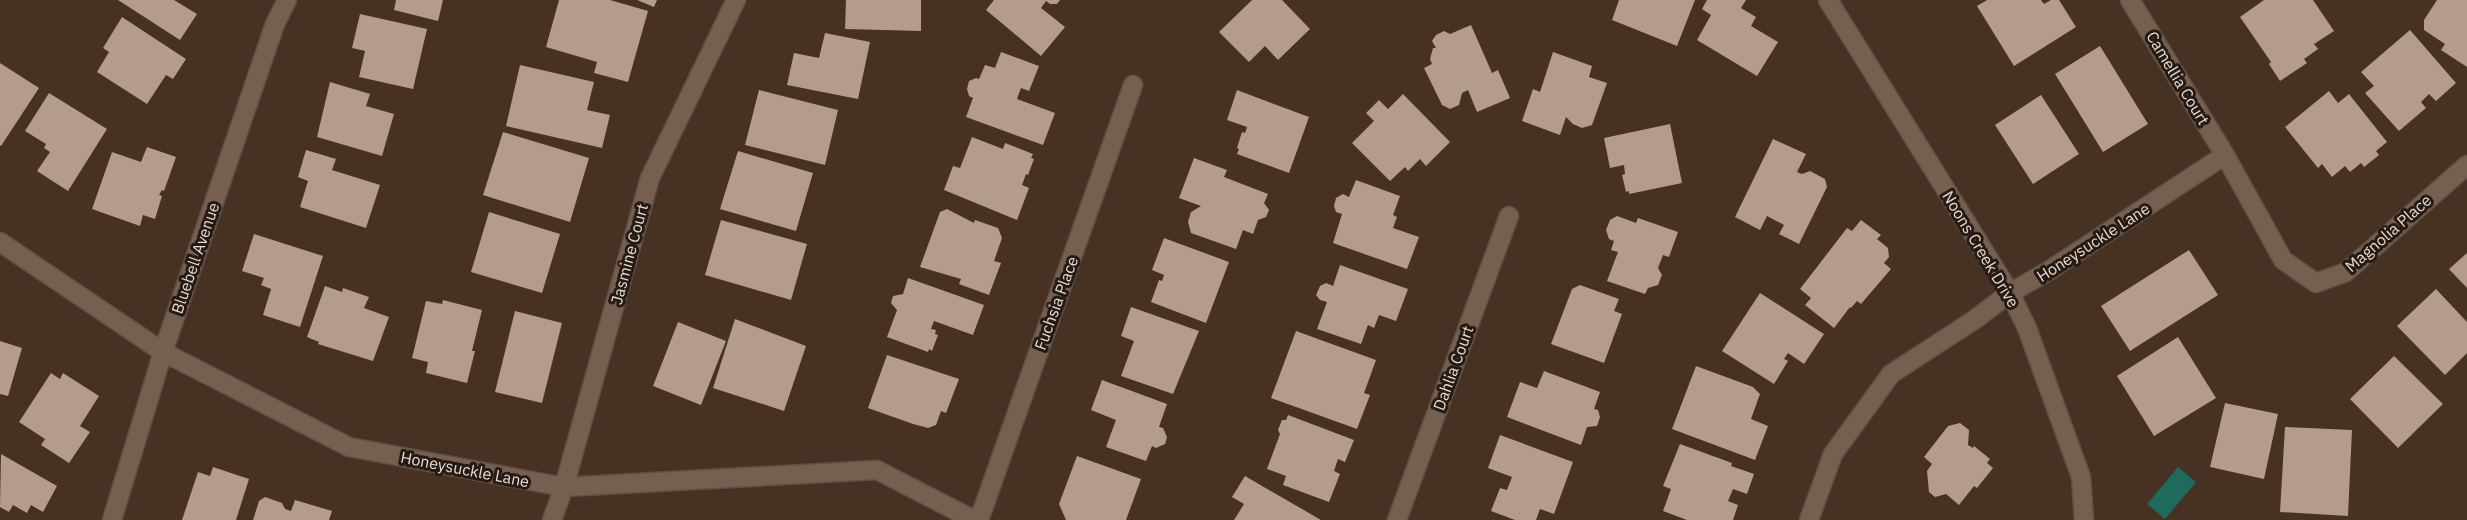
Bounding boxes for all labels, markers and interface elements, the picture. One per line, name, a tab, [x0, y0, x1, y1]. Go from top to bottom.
street label: Camellia Court	[2142, 28, 2214, 128]
street label: Noons Creek Drive	[1938, 187, 2024, 311]
street label: Magnolia Place	[2341, 190, 2435, 276]
street label: Honeysuckle Lane	[2033, 198, 2153, 286]
street label: Bluebell Avenue	[167, 199, 223, 316]
street label: Jasmine Court	[606, 201, 652, 307]
street label: Fuchsia Place	[1030, 253, 1082, 353]
street label: Dahlia Court	[1428, 323, 1478, 413]
street label: Honeysuckle Lane	[399, 447, 531, 491]

